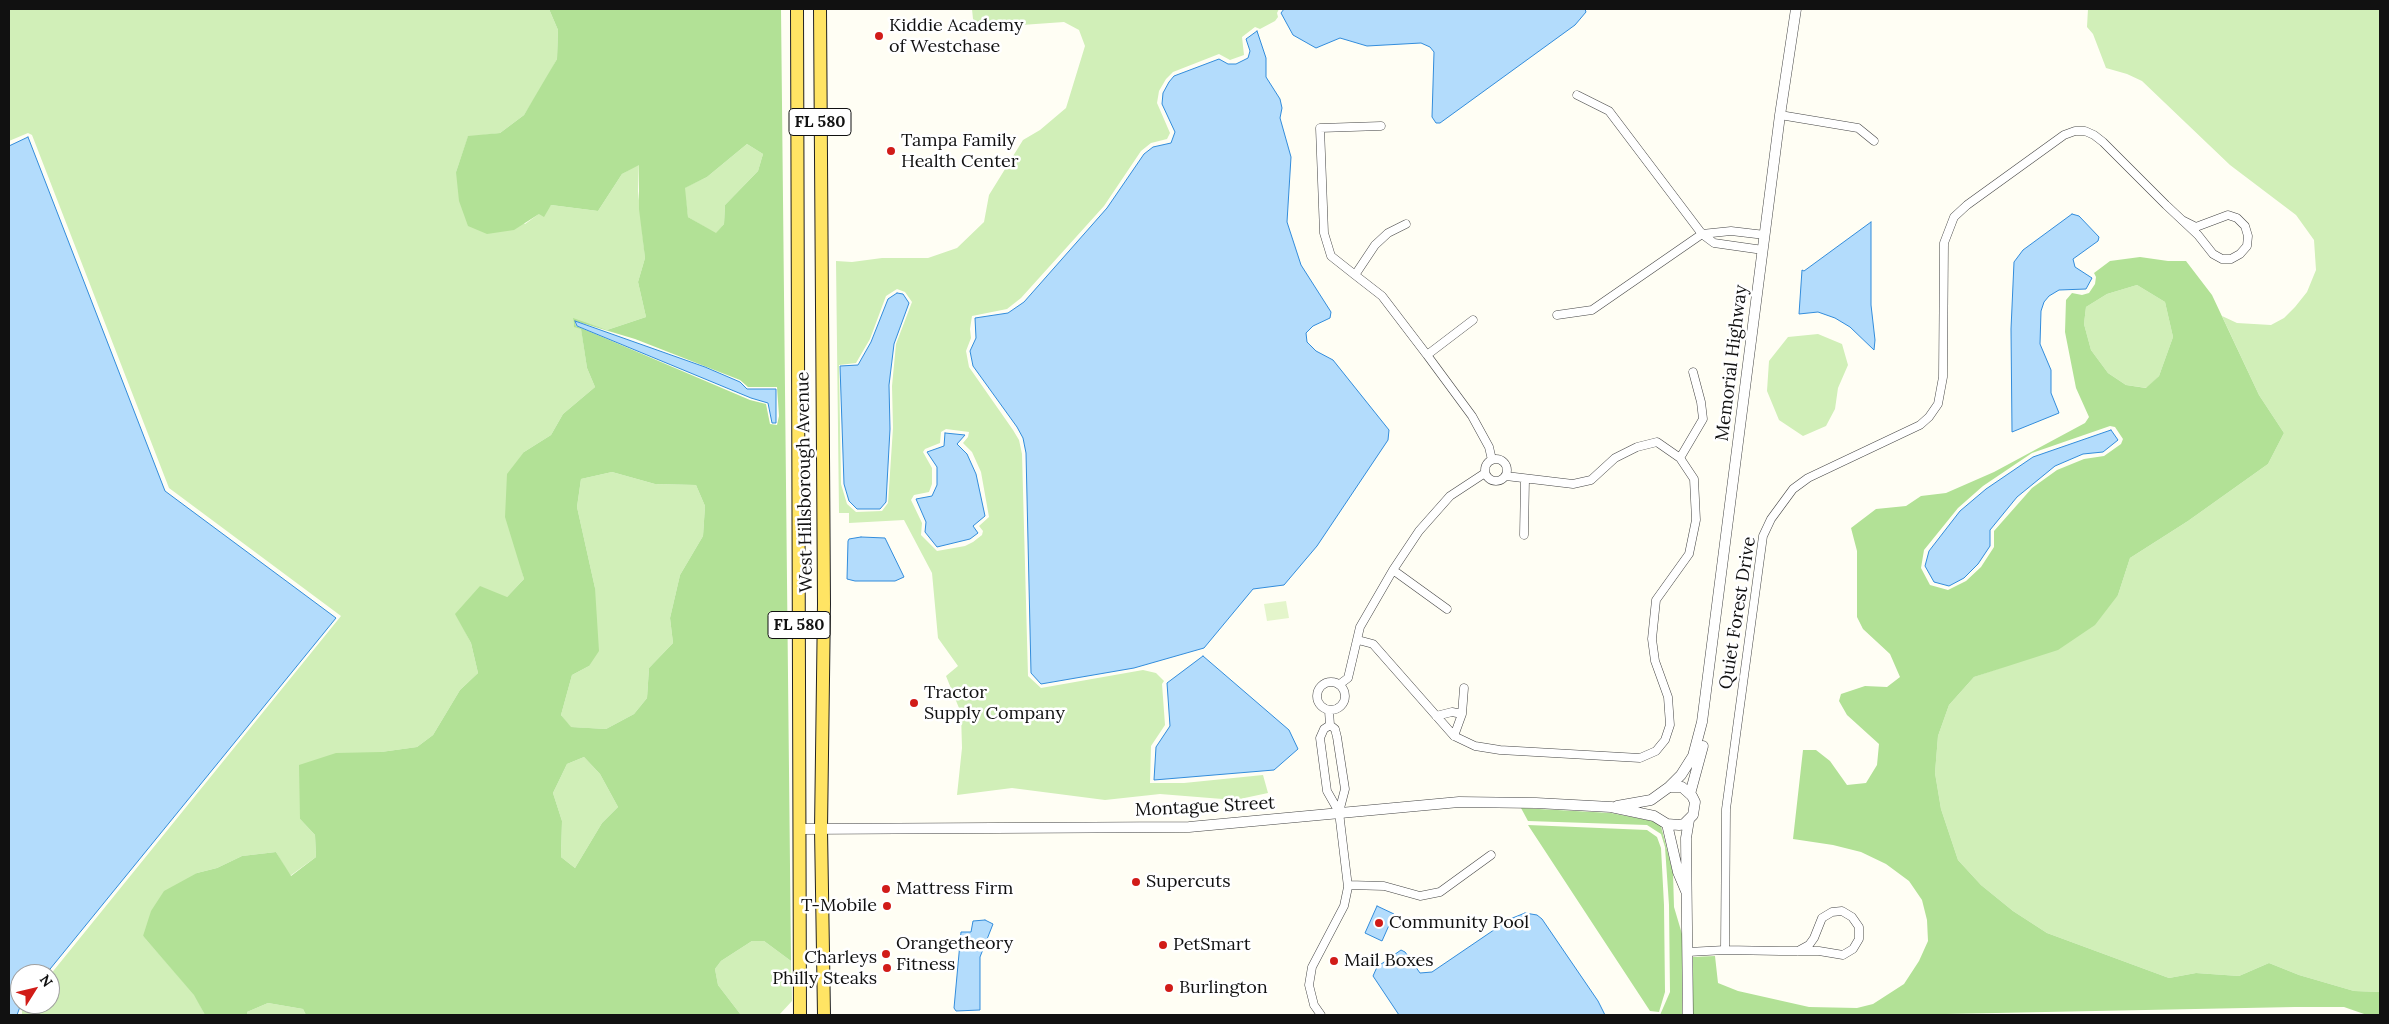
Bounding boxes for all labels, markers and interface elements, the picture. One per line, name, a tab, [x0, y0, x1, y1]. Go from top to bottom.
place label: Kiddie Academy of Westchase	[889, 15, 1024, 58]
marker: Kiddie Academy of Westchase	[873, 30, 885, 42]
road number: FL 580	[789, 108, 851, 136]
place label: Tampa Family Health Center	[901, 130, 1019, 172]
marker: Tampa Family Health Center	[885, 145, 897, 157]
street label: Memorial Highway	[1712, 284, 1752, 442]
street label: West Hillsborough Avenue	[792, 371, 818, 593]
street label: Quiet Forest Drive	[1715, 535, 1761, 691]
road number: FL 580	[768, 612, 830, 638]
place label: Tractor Supply Company	[924, 682, 1065, 724]
marker: Tractor Supply Company	[908, 697, 920, 709]
street label: Montague Street	[1134, 793, 1276, 821]
place label: Supercuts	[1146, 871, 1231, 893]
marker: Supercuts	[1130, 876, 1142, 888]
place label: Mattress Firm	[896, 878, 1013, 900]
marker: Mattress Firm	[880, 883, 892, 895]
place label: T-Mobile	[801, 895, 877, 917]
marker: T-Mobile	[881, 900, 893, 912]
place label: Community Pool	[1389, 912, 1529, 934]
marker: Community Pool	[1373, 917, 1385, 929]
place label: Orangetheory Fitness	[896, 933, 1013, 976]
place label: PetSmart	[1173, 934, 1251, 956]
marker: PetSmart	[1157, 939, 1169, 951]
place label: Charleys Philly Steaks	[772, 947, 877, 990]
marker: Orangetheory Fitness	[880, 948, 892, 960]
place label: Mail Boxes	[1344, 950, 1434, 972]
marker: Mail Boxes	[1328, 955, 1340, 967]
marker: Charleys Philly Steaks	[881, 962, 893, 974]
north arrow	[10, 964, 60, 1014]
text: N	[36, 971, 57, 990]
place label: Burlington	[1179, 977, 1268, 999]
marker: Burlington	[1163, 982, 1175, 994]

